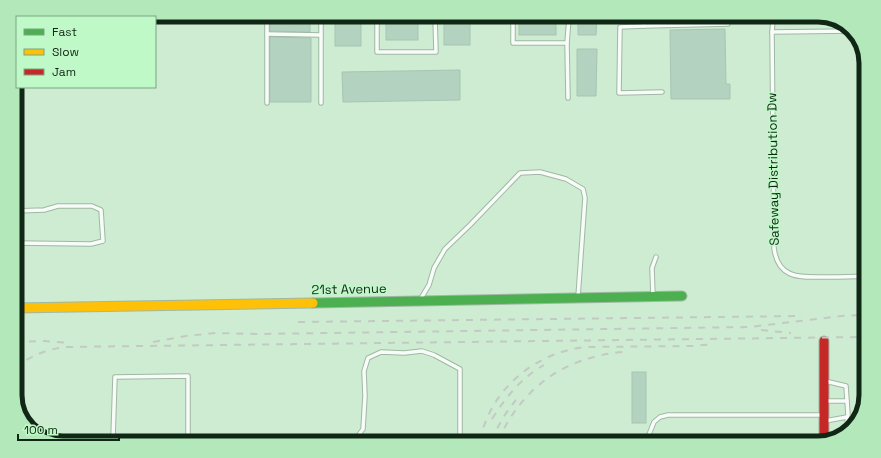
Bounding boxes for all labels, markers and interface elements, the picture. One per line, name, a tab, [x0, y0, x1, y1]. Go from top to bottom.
legend	[16, 16, 156, 88]
text: Fast	[52, 24, 77, 40]
text: Slow	[52, 44, 79, 60]
text: Jam	[52, 64, 76, 80]
street label: Safeway Distribution Dw	[763, 92, 783, 246]
street label: 21st Avenue	[311, 280, 387, 298]
scale bar	[18, 416, 119, 442]
text: 100 m	[24, 422, 58, 438]

